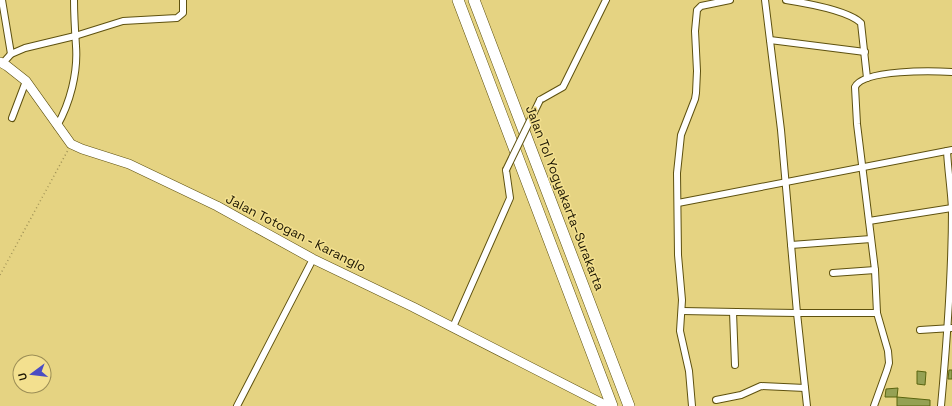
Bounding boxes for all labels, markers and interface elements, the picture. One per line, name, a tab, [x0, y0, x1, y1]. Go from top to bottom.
street label: Jalan Tol Yogyakarta–Surakarta	[522, 103, 608, 293]
street label: Jalan Totogan - Karanglo	[223, 190, 369, 276]
north arrow	[12, 354, 52, 394]
text: U	[15, 371, 30, 382]

